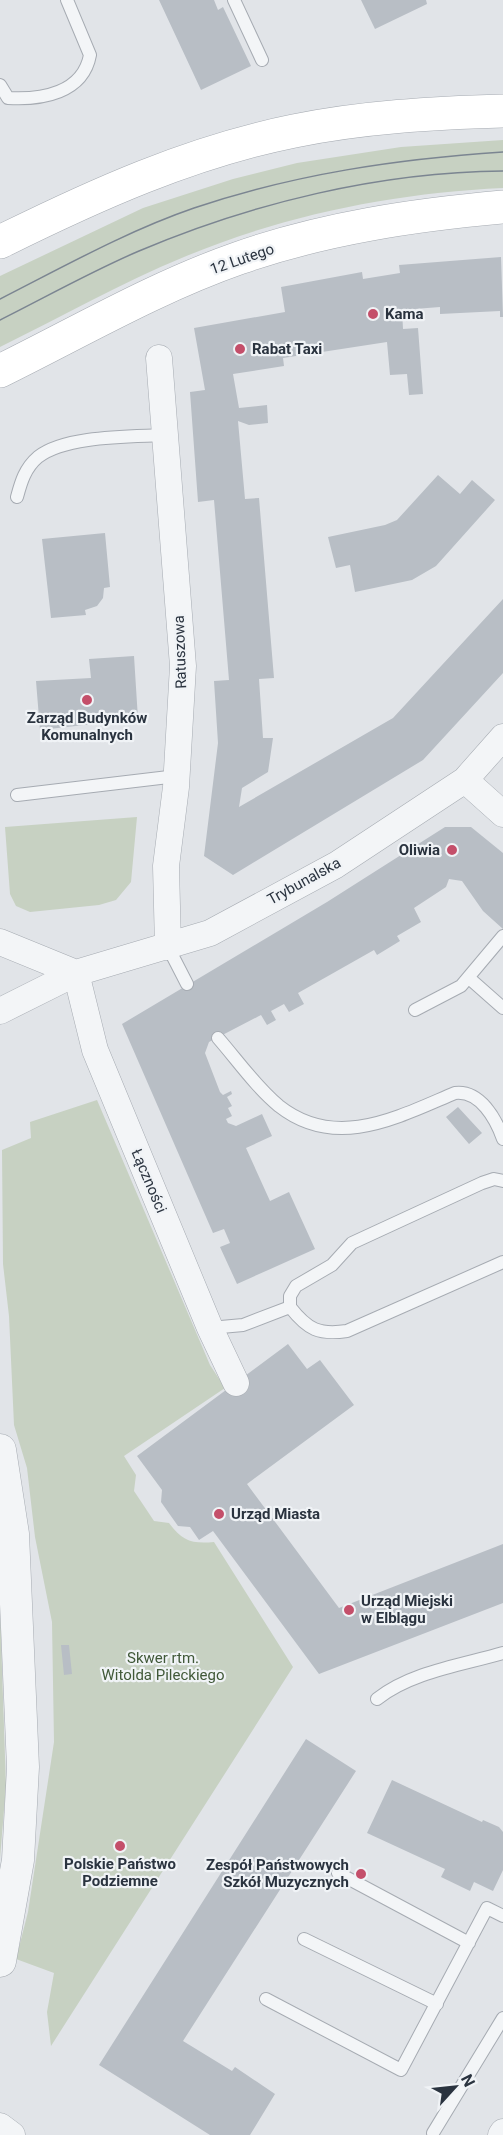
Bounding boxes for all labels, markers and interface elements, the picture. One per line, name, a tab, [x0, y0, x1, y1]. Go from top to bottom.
street label: 12 Lutego	[208, 240, 276, 278]
place label: Kama	[385, 305, 424, 323]
marker: Kama	[366, 307, 380, 321]
place label: Rabat Taxi	[252, 340, 322, 358]
marker: Rabat Taxi	[233, 342, 247, 356]
street label: Ratuszowa	[170, 615, 190, 689]
marker: Zarząd Budynków Komunalnych	[80, 693, 94, 707]
place label: Zarząd Budynków Komunalnych	[27, 709, 147, 744]
place label: Oliwia	[399, 841, 440, 859]
marker: Oliwia	[445, 843, 459, 857]
street label: Trybunalska	[264, 853, 344, 909]
street label: Łączności	[128, 1146, 170, 1216]
place label: Urząd Miasta	[231, 1505, 320, 1523]
marker: Urząd Miasta	[212, 1507, 226, 1521]
place label: Urząd Miejski w Elblągu	[361, 1592, 453, 1627]
marker: Urząd Miejski w Elblągu	[342, 1603, 356, 1617]
park label: Skwer rtm. Witolda Pileckiego	[101, 1649, 225, 1684]
marker: Polskie Państwo Podziemne	[113, 1839, 127, 1853]
place label: Polskie Państwo Podziemne	[64, 1855, 176, 1890]
place label: Zespół Państwowych Szkół Muzycznych	[206, 1856, 349, 1891]
marker: Zespół Państwowych Szkół Muzycznych	[354, 1867, 368, 1881]
north arrow	[425, 2057, 485, 2117]
text: N	[457, 2071, 479, 2090]

